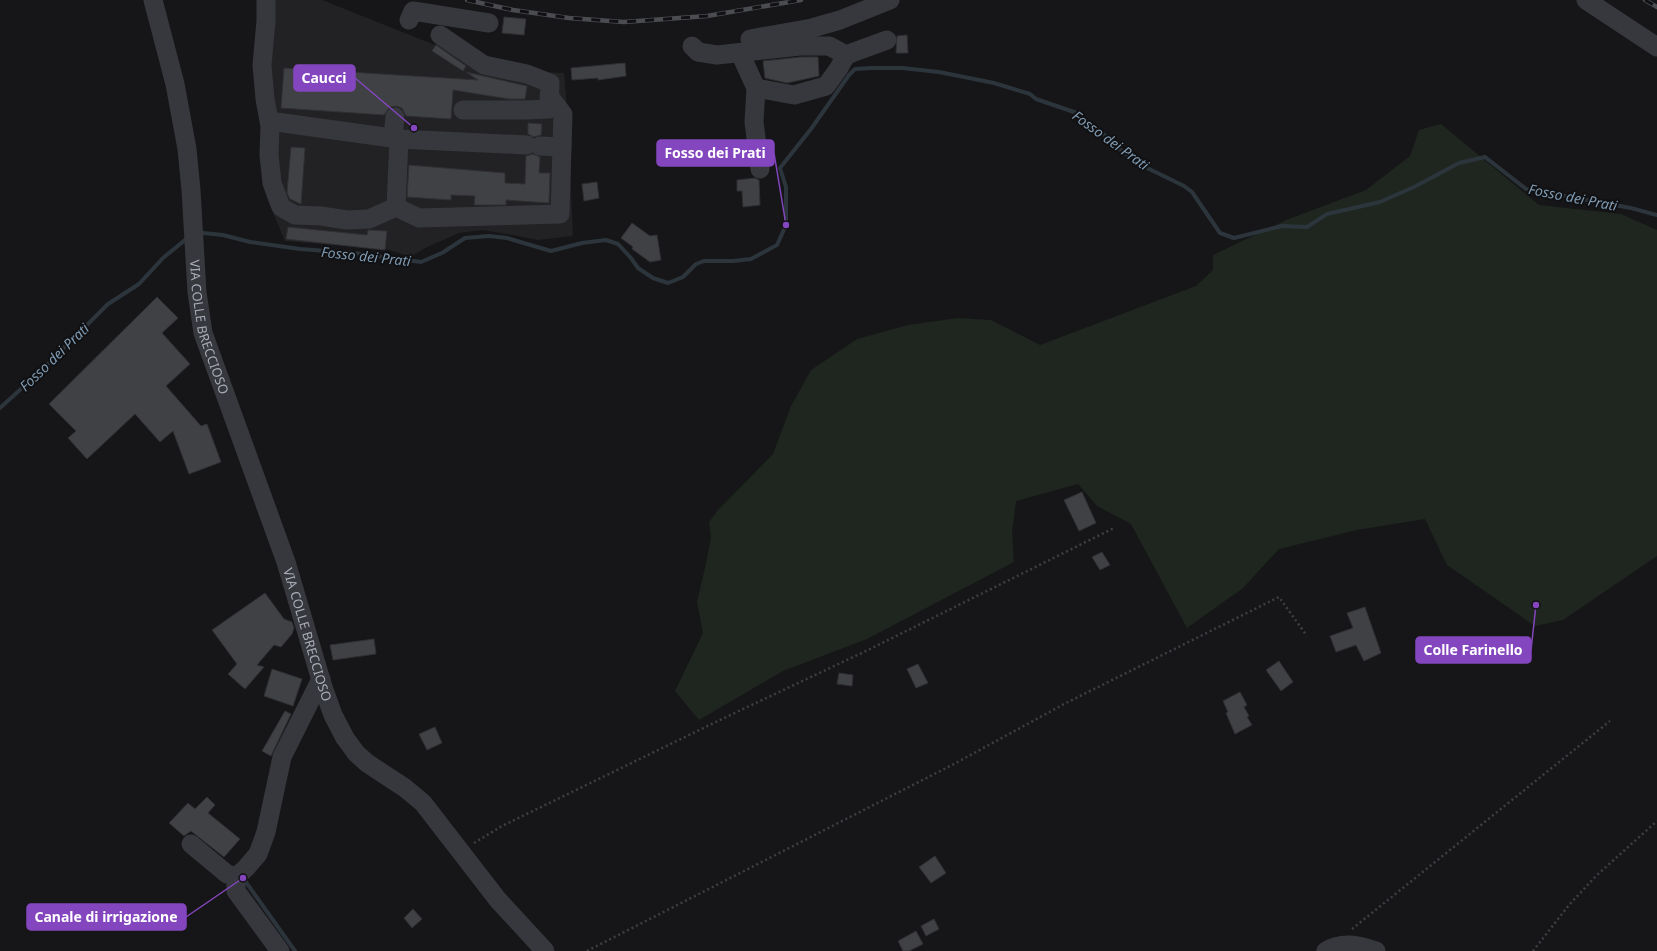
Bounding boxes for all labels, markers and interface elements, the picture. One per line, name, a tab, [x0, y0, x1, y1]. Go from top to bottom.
callout: Caucci	[294, 65, 355, 91]
text: Caucci	[301, 68, 347, 87]
water label: Fosso dei Prati	[1069, 106, 1153, 174]
callout: Fosso dei Prati	[657, 140, 774, 166]
text: Fosso dei Prati	[664, 143, 766, 162]
water label: Fosso dei Prati	[1527, 179, 1619, 215]
water label: Fosso dei Prati	[320, 242, 412, 270]
street label: VIA COLLE BRECCIOSO	[186, 259, 233, 397]
water label: Fosso dei Prati	[15, 319, 93, 395]
street label: VIA COLLE BRECCIOSO	[279, 566, 336, 704]
callout: Colle Farinello	[1416, 637, 1531, 663]
text: Colle Farinello	[1423, 640, 1523, 659]
callout: Canale di irrigazione	[27, 904, 186, 930]
text: Canale di irrigazione	[34, 907, 178, 926]

